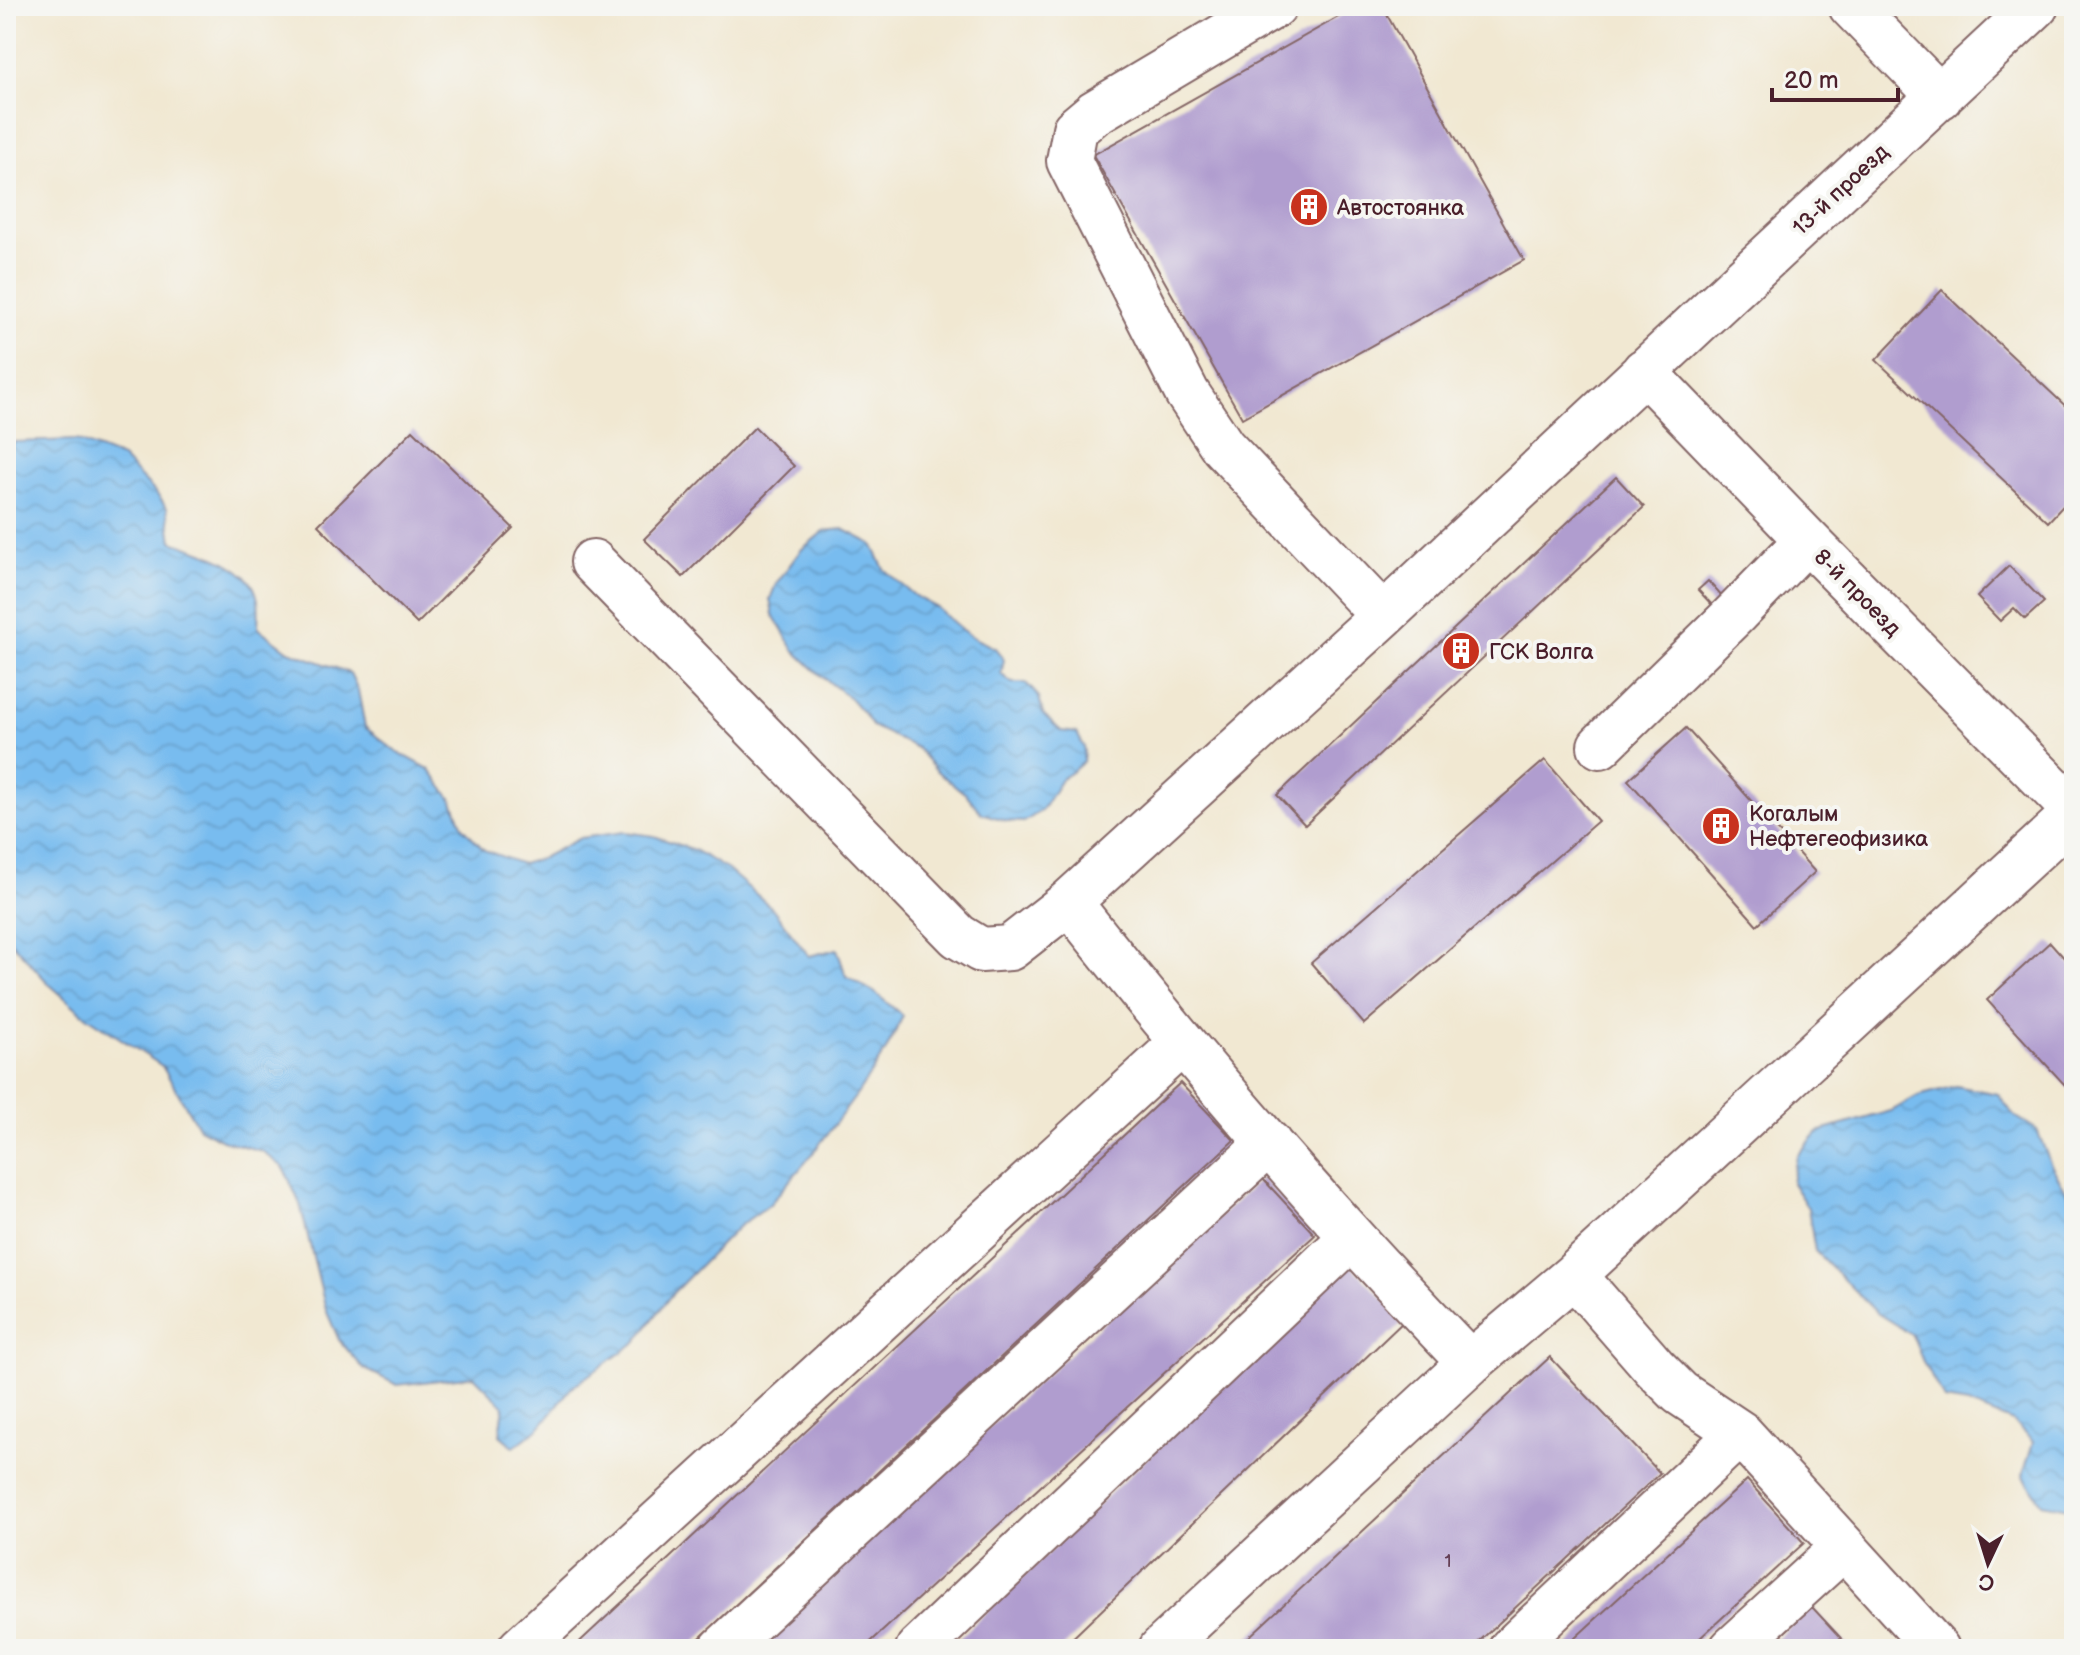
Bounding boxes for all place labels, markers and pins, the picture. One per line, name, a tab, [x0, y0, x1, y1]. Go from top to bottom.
building icon: Автостоянка	[1288, 186, 1330, 228]
place label: Автостоянка	[1336, 195, 1464, 222]
building icon: ГСК Волга	[1440, 630, 1482, 672]
place label: ГСК Волга	[1489, 639, 1594, 666]
place label: Когалым Нефтегеофизика	[1749, 801, 1928, 853]
building icon: Когалым Нефтегеофизика	[1700, 805, 1742, 847]

